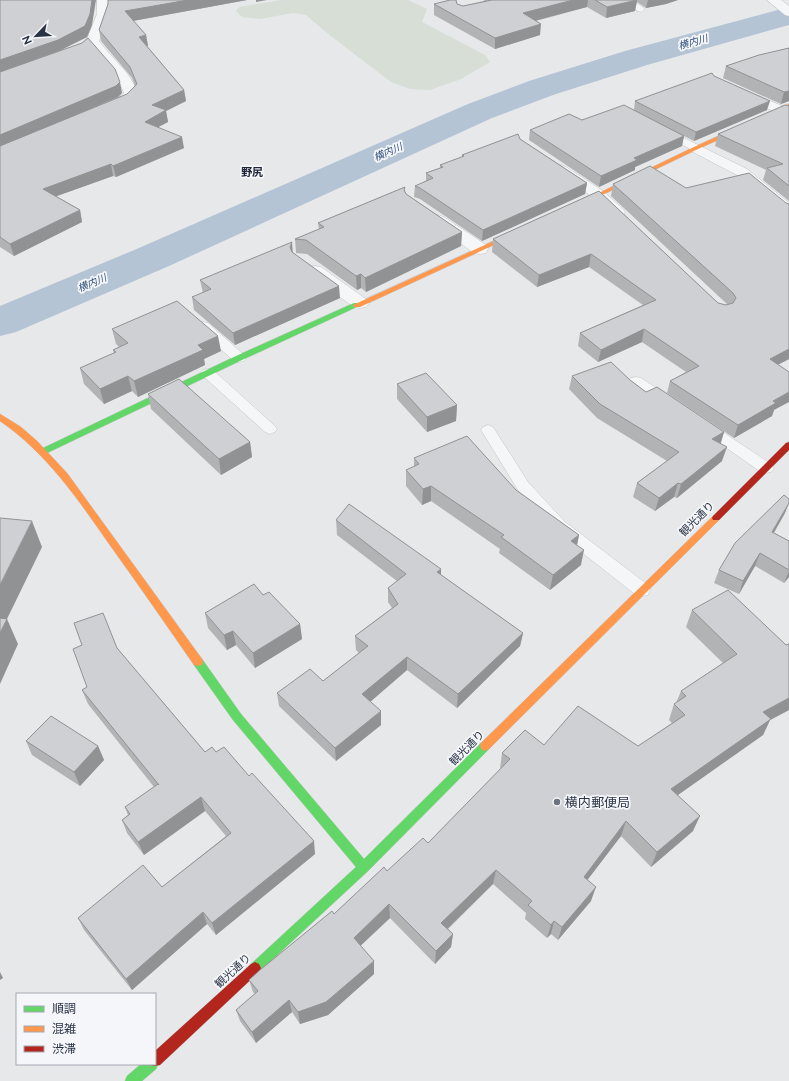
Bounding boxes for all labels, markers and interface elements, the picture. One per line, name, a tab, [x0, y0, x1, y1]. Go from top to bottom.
north arrow	[16, 16, 56, 56]
water label: 横内川	[677, 32, 710, 51]
text: N	[20, 33, 35, 47]
water label: 横内川	[372, 140, 405, 163]
district label: 野尻	[241, 166, 263, 179]
water label: 横内川	[76, 272, 109, 294]
street label: 観光通り	[677, 499, 717, 539]
street label: 観光通り	[447, 728, 487, 768]
place label: 横内郵便局	[565, 795, 630, 810]
marker: 横内郵便局	[552, 797, 562, 807]
street label: 観光通り	[212, 951, 254, 991]
legend	[16, 993, 156, 1065]
text: 順調	[52, 1002, 76, 1016]
text: 混雑	[52, 1022, 76, 1036]
text: 渋滞	[52, 1042, 76, 1056]

